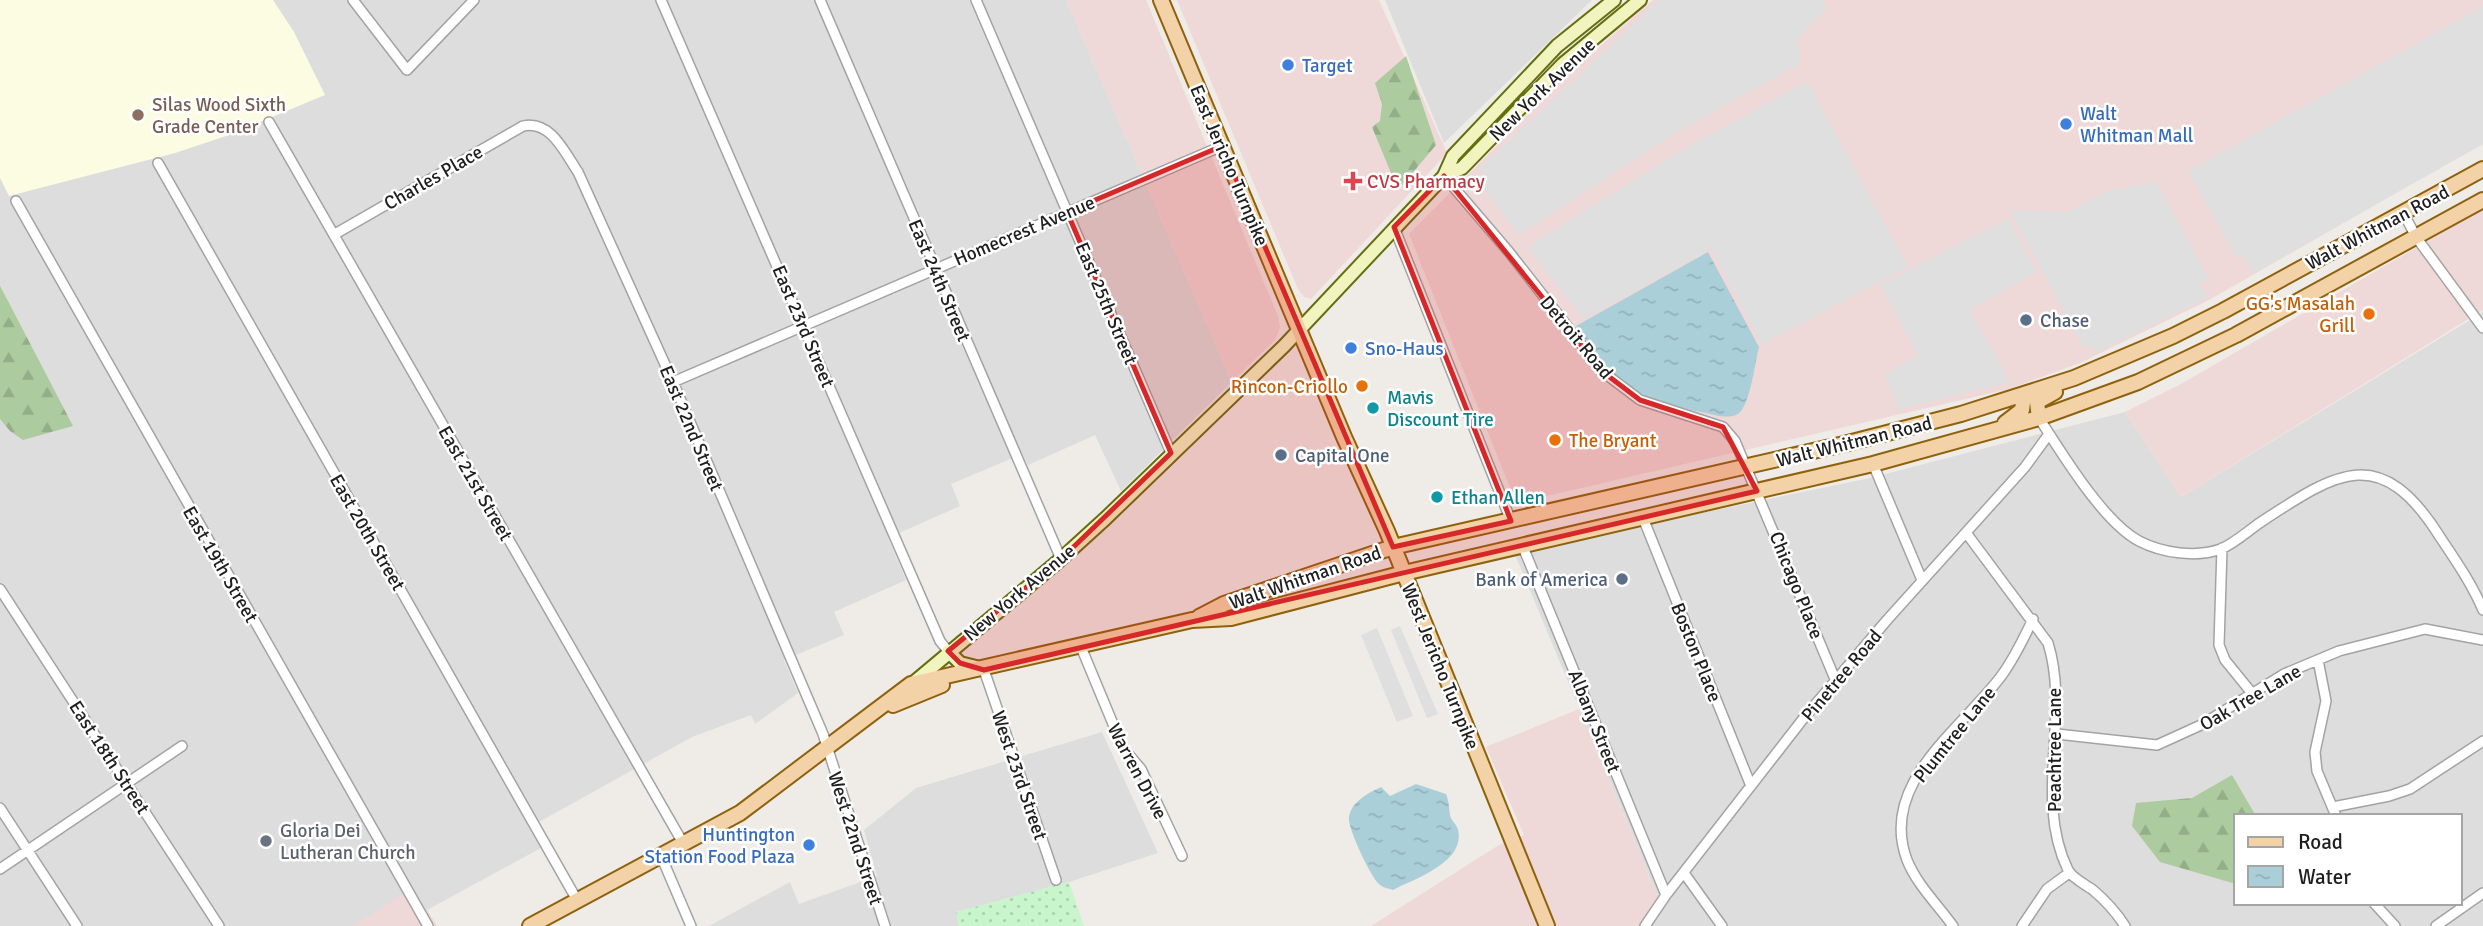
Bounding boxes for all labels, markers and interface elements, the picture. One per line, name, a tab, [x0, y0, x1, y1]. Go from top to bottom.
street label: New York Avenue	[1485, 33, 1601, 146]
place label: Target	[1302, 54, 1353, 78]
marker: Target	[1280, 57, 1296, 73]
street label: East Jericho Turnpike	[1184, 81, 1274, 250]
place label: Silas Wood Sixth Grade Center	[152, 93, 286, 139]
place label: Walt Whitman Mall	[2080, 102, 2193, 148]
marker: Silas Wood Sixth Grade Center	[130, 107, 146, 123]
marker: Walt Whitman Mall	[2058, 116, 2074, 132]
street label: Charles Place	[380, 140, 487, 216]
place label: CVS Pharmacy	[1367, 170, 1485, 194]
marker: CVS Pharmacy	[1345, 173, 1361, 189]
street label: Walt Whitman Road	[2301, 180, 2453, 276]
street label: Homecrest Avenue	[950, 190, 1099, 271]
street label: East 24th Street	[903, 216, 976, 346]
street label: East 25th Street	[1070, 239, 1143, 369]
street label: East 23rd Street	[767, 262, 840, 391]
street label: Detroit Road	[1534, 291, 1618, 384]
place label: GG's Masalah Grill	[2246, 292, 2355, 338]
marker: GG's Masalah Grill	[2361, 306, 2377, 322]
place label: Chase	[2040, 309, 2089, 333]
marker: Chase	[2018, 312, 2034, 328]
place label: Sno-Haus	[1365, 337, 1444, 361]
marker: Sno-Haus	[1343, 340, 1359, 356]
street label: East 22nd Street	[654, 362, 728, 495]
place label: Rincon-Criollo	[1231, 375, 1348, 399]
marker: Rincon-Criollo	[1354, 378, 1370, 394]
place label: Mavis Discount Tire	[1387, 386, 1494, 432]
marker: Mavis Discount Tire	[1365, 400, 1381, 416]
street label: Walt Whitman Road	[1774, 411, 1934, 473]
street label: East 21st Street	[433, 422, 518, 545]
place label: The Bryant	[1569, 429, 1657, 453]
marker: The Bryant	[1547, 432, 1563, 448]
place label: Capital One	[1295, 444, 1390, 468]
marker: Capital One	[1273, 447, 1289, 463]
street label: East 20th Street	[324, 470, 410, 595]
place label: Ethan Allen	[1451, 486, 1545, 510]
marker: Ethan Allen	[1429, 489, 1445, 505]
street label: East 19th Street	[177, 502, 263, 627]
street label: Chicago Place	[1764, 528, 1829, 643]
street label: New York Avenue	[959, 539, 1080, 646]
street label: Walt Whitman Road	[1226, 541, 1385, 615]
place label: Bank of America	[1475, 568, 1608, 592]
marker: Bank of America	[1614, 571, 1630, 587]
street label: West Jericho Turnpike	[1396, 580, 1484, 753]
street label: Boston Place	[1665, 599, 1727, 706]
street label: Pinetree Road	[1796, 625, 1887, 727]
street label: Oak Tree Lane	[2196, 659, 2305, 737]
street label: Albany Street	[1562, 666, 1626, 777]
street label: Plumtree Lane	[1909, 681, 2001, 788]
street label: Peachtree Lane	[2043, 688, 2067, 812]
street label: East 18th Street	[64, 696, 155, 819]
street label: West 23rd Street	[986, 708, 1053, 843]
street label: Warren Drive	[1102, 719, 1172, 824]
street label: West 22nd Street	[822, 769, 888, 908]
legend	[2234, 814, 2462, 905]
place label: Gloria Dei Lutheran Church	[280, 819, 416, 865]
place label: Huntington Station Food Plaza	[644, 823, 795, 869]
text: Road	[2298, 829, 2343, 855]
marker: Gloria Dei Lutheran Church	[258, 833, 274, 849]
marker: Huntington Station Food Plaza	[801, 837, 817, 853]
text: Water	[2298, 864, 2351, 890]

